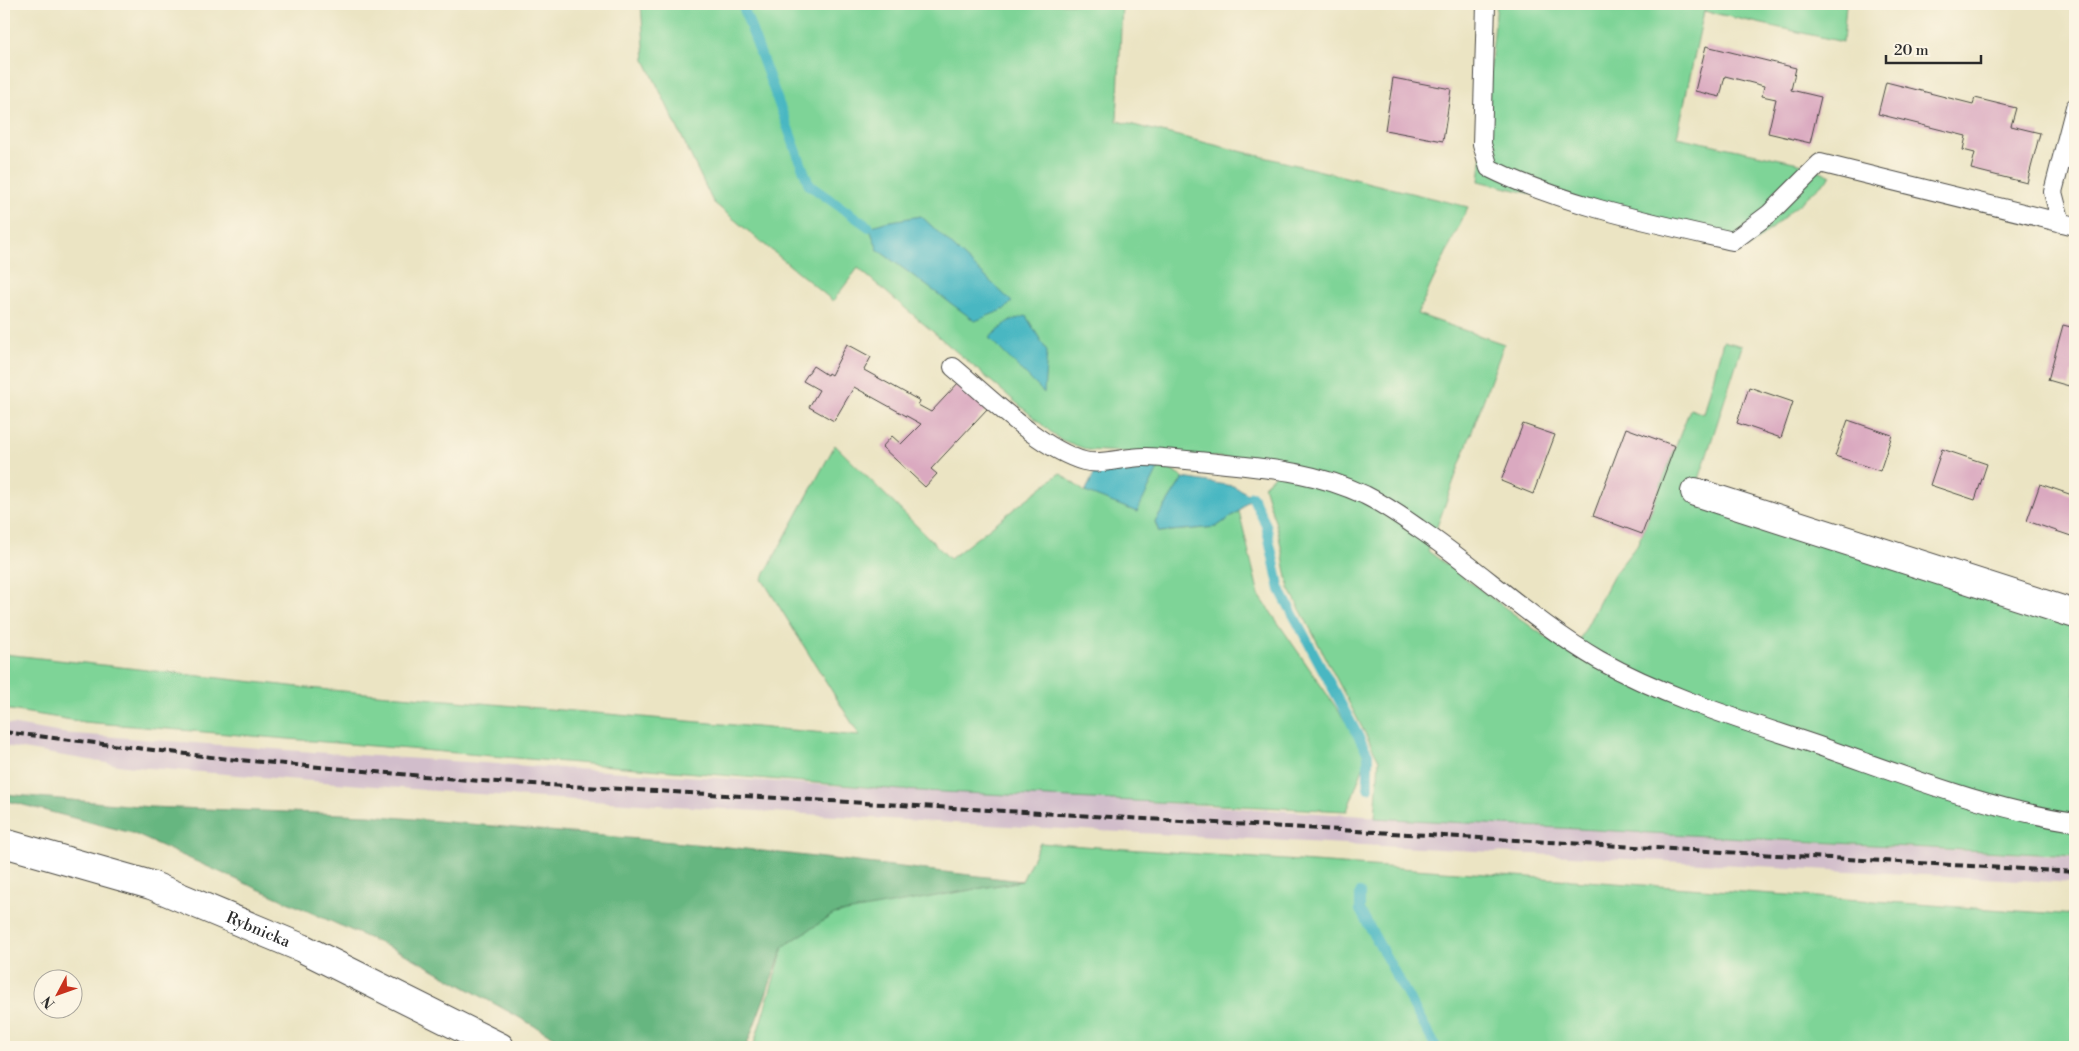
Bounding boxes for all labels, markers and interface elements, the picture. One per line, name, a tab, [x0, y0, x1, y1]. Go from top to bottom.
scale bar	[1886, 32, 1982, 64]
text: 20 m	[1894, 41, 1929, 60]
street label: Rybnicka	[223, 907, 294, 952]
north arrow	[32, 968, 82, 1018]
text: N	[39, 992, 59, 1012]

